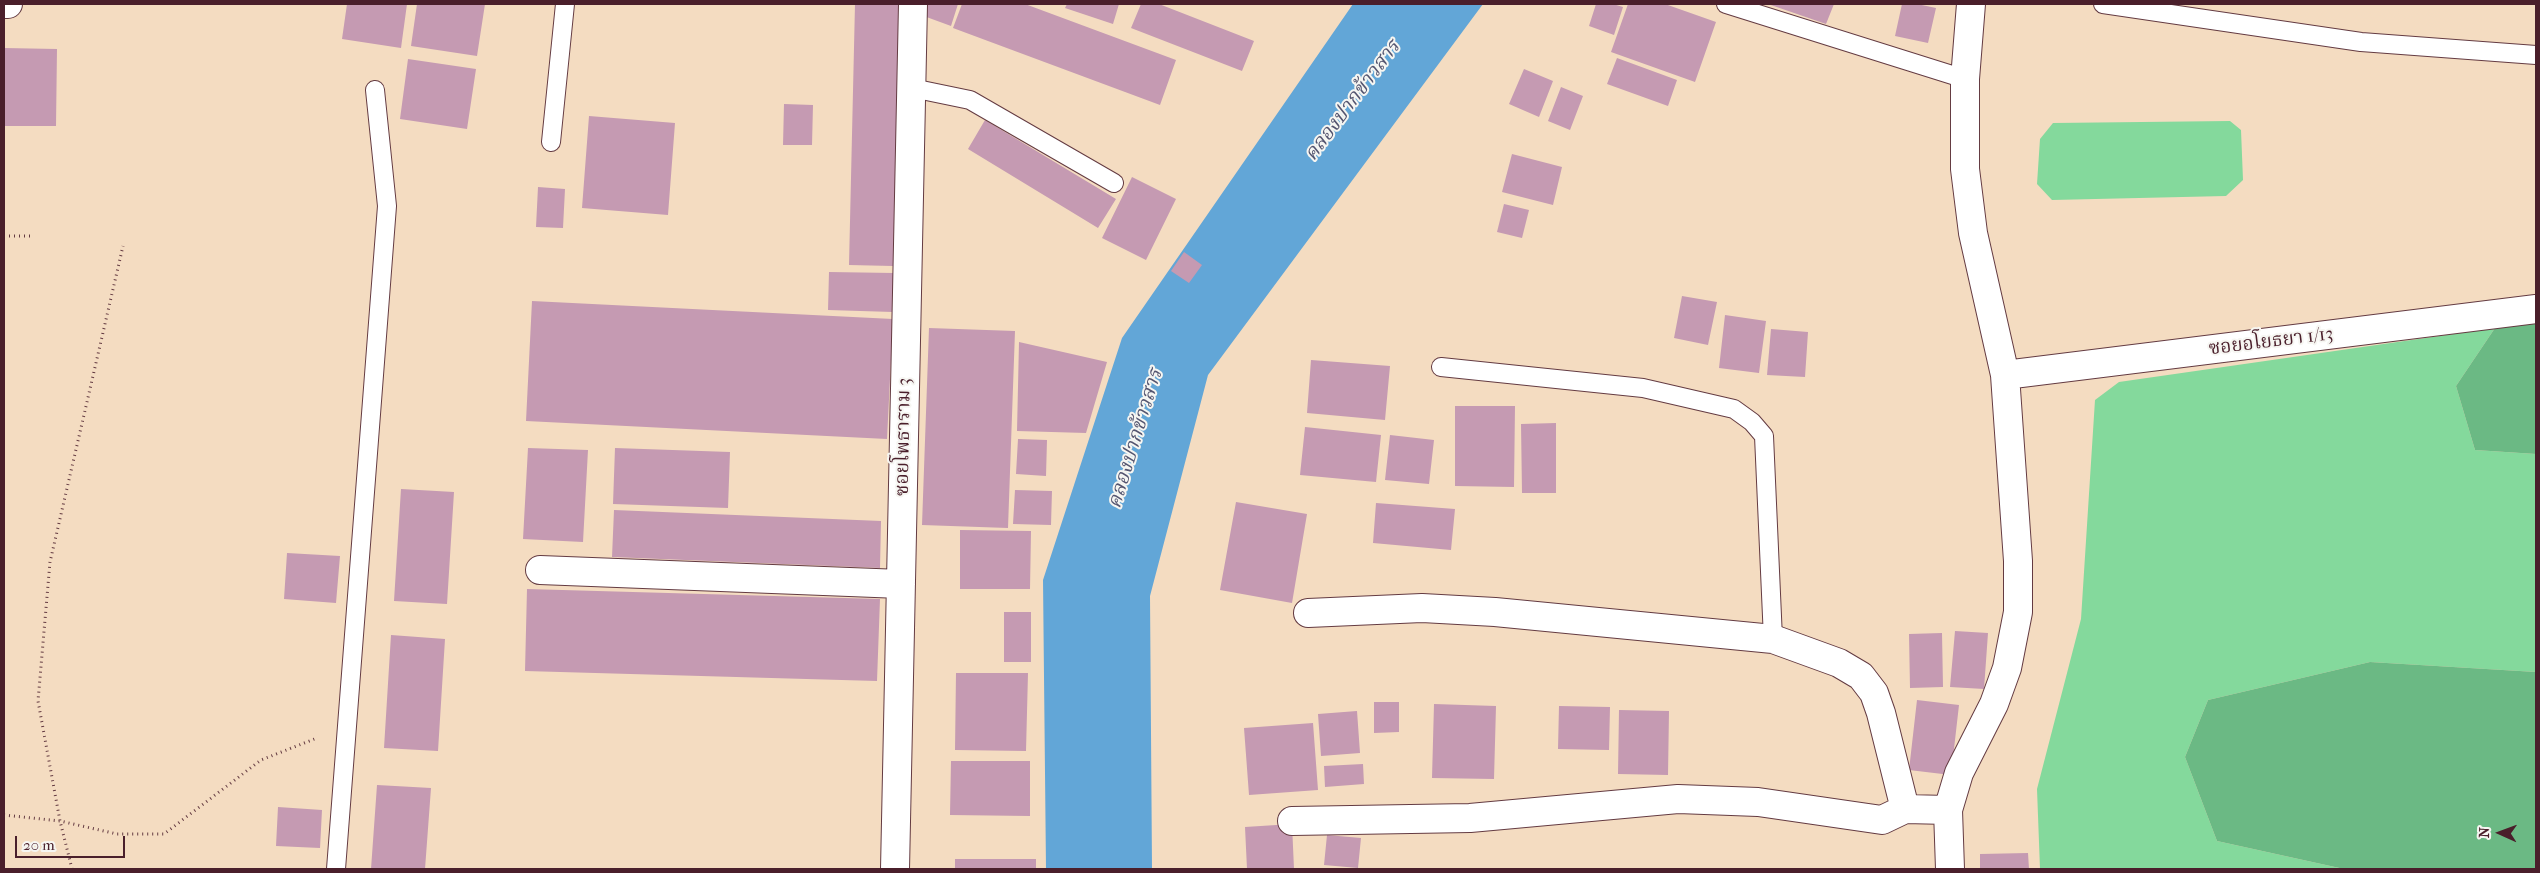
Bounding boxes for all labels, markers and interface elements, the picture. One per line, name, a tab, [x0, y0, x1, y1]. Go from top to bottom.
water label: คลองปากข้าวสาร	[1300, 36, 1406, 166]
street label: ซอยอโยธยา 1/13	[2208, 323, 2334, 361]
water label: คลองปากข้าวสาร	[1103, 366, 1169, 512]
street label: ซอยโพธาราม 3	[892, 378, 916, 496]
north arrow	[2475, 808, 2525, 858]
scale bar	[18, 826, 128, 858]
text: N	[2476, 827, 2493, 838]
text: 20 m	[23, 836, 55, 854]

